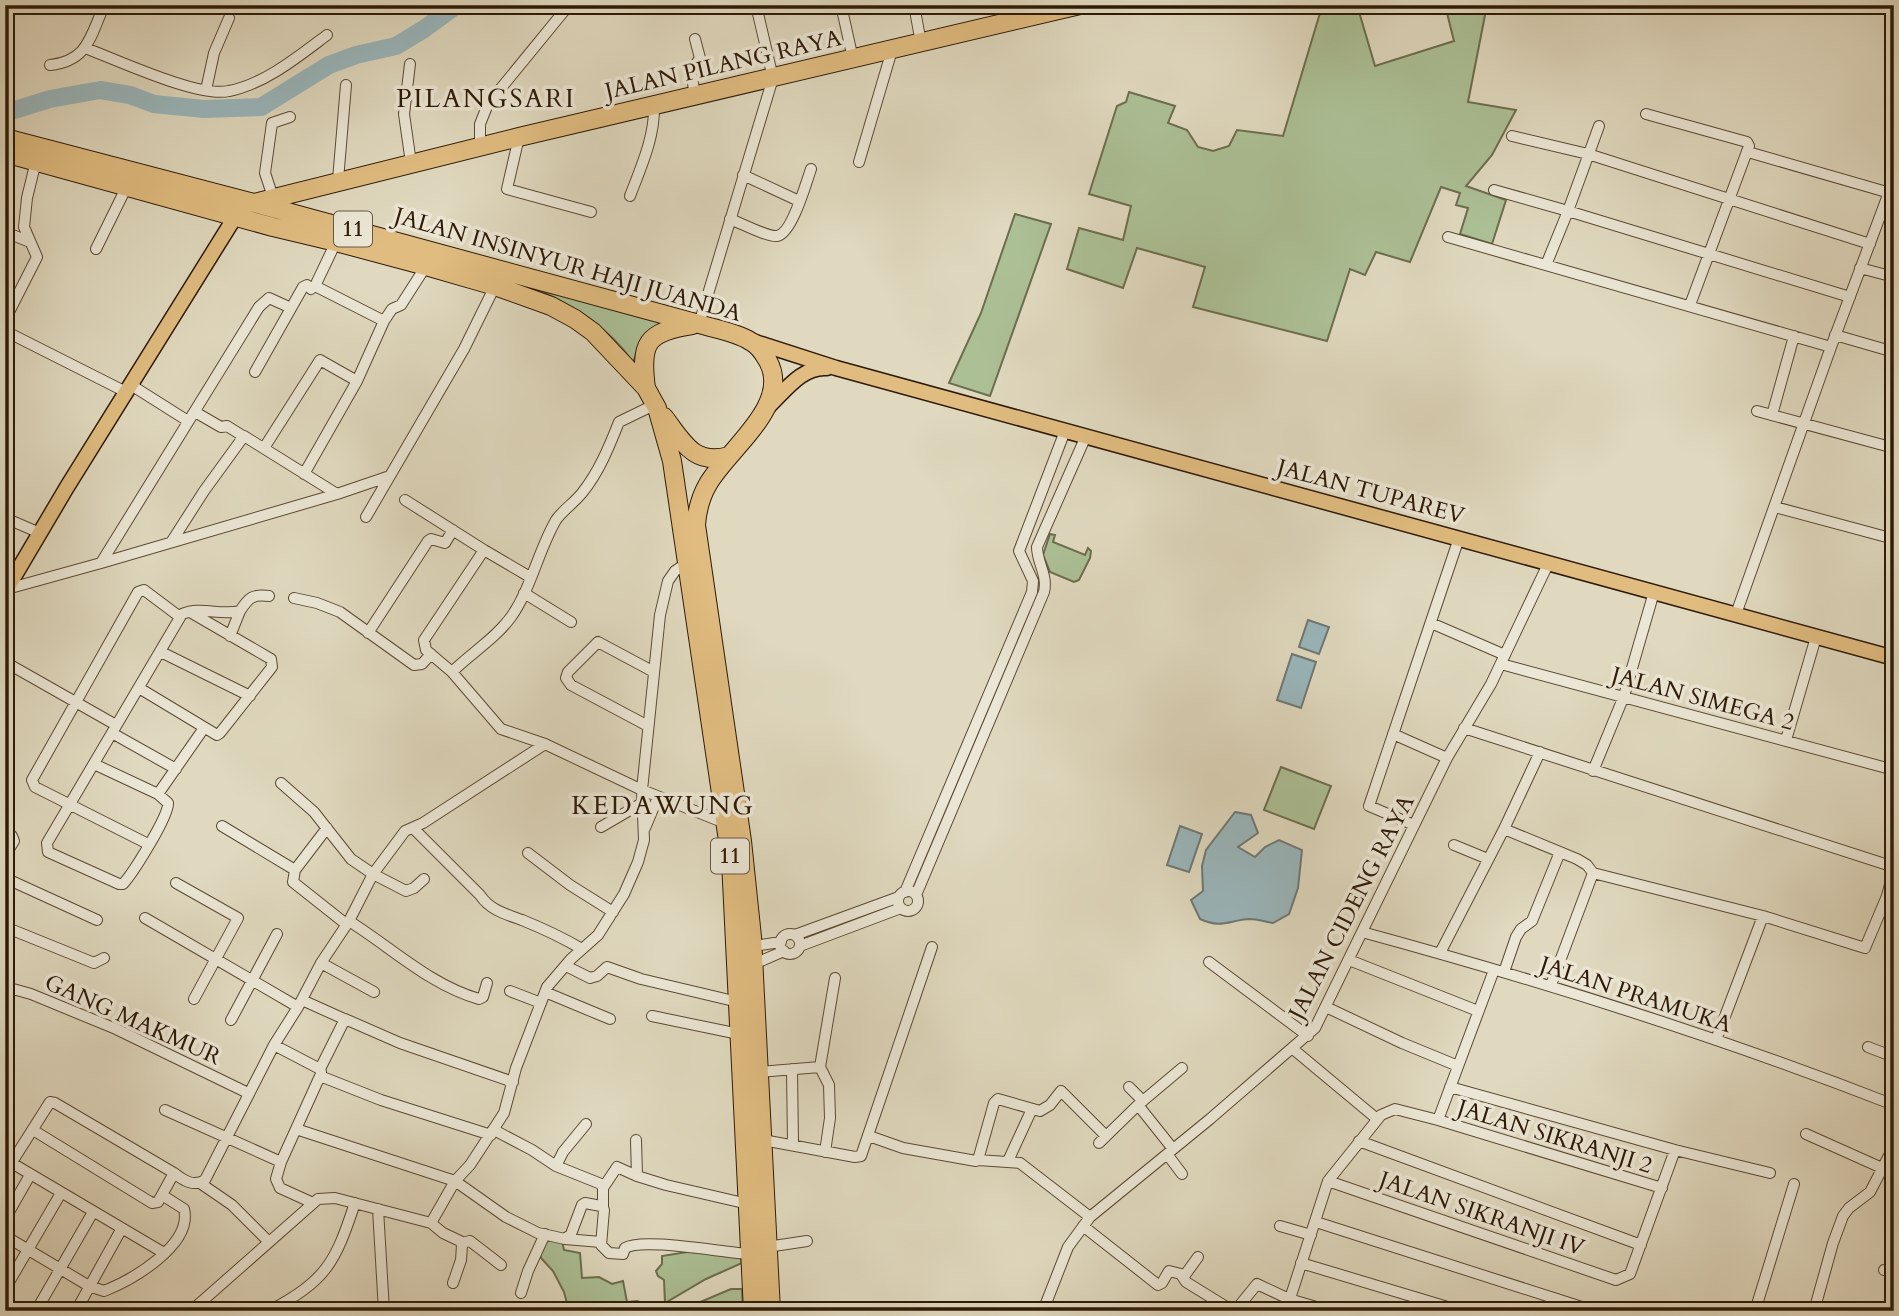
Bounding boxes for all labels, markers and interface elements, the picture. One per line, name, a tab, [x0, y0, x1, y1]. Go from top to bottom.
street label: JALAN PILANG RAYA	[599, 22, 845, 107]
district label: PILANGSARI	[396, 81, 576, 116]
street label: JALAN INSINYUR HAJI JUANDA	[388, 199, 746, 329]
road number: 11	[334, 212, 372, 246]
street label: JALAN TUPAREV	[1271, 451, 1468, 531]
street label: JALAN SIMEGA 2	[1605, 658, 1798, 738]
district label: KEDAWUNG	[571, 788, 755, 823]
street label: JALAN CIDENG RAYA	[1280, 789, 1422, 1028]
road number: 11	[711, 838, 749, 874]
street label: JALAN PRAMUKA	[1533, 948, 1736, 1040]
street label: GANG MAKMUR	[40, 967, 226, 1072]
street label: JALAN SIKRANJI 2	[1451, 1091, 1656, 1181]
street label: JALAN SIKRANJI IV	[1372, 1163, 1589, 1263]

